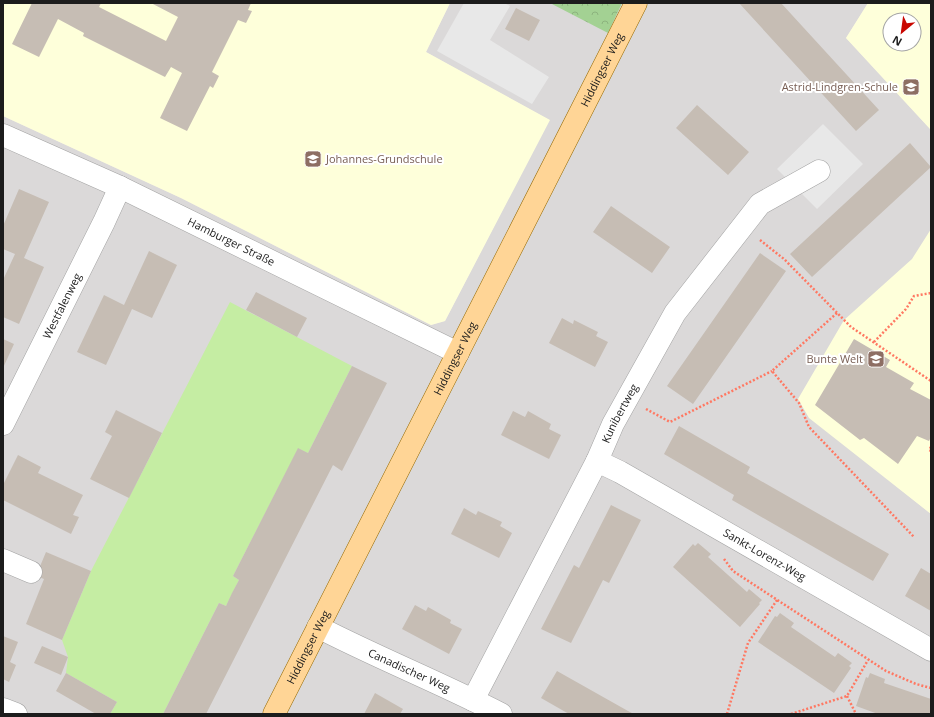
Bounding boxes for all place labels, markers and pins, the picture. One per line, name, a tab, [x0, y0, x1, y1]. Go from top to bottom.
school or university icon: Astrid-Lindgren-Schule	[901, 77, 921, 97]
place label: Astrid-Lindgren-Schule	[782, 79, 898, 94]
school or university icon: Johannes-Grundschule	[303, 149, 323, 169]
place label: Johannes-Grundschule	[325, 151, 443, 166]
school or university icon: Bunte Welt	[866, 349, 886, 369]
place label: Bunte Welt	[806, 351, 863, 366]

